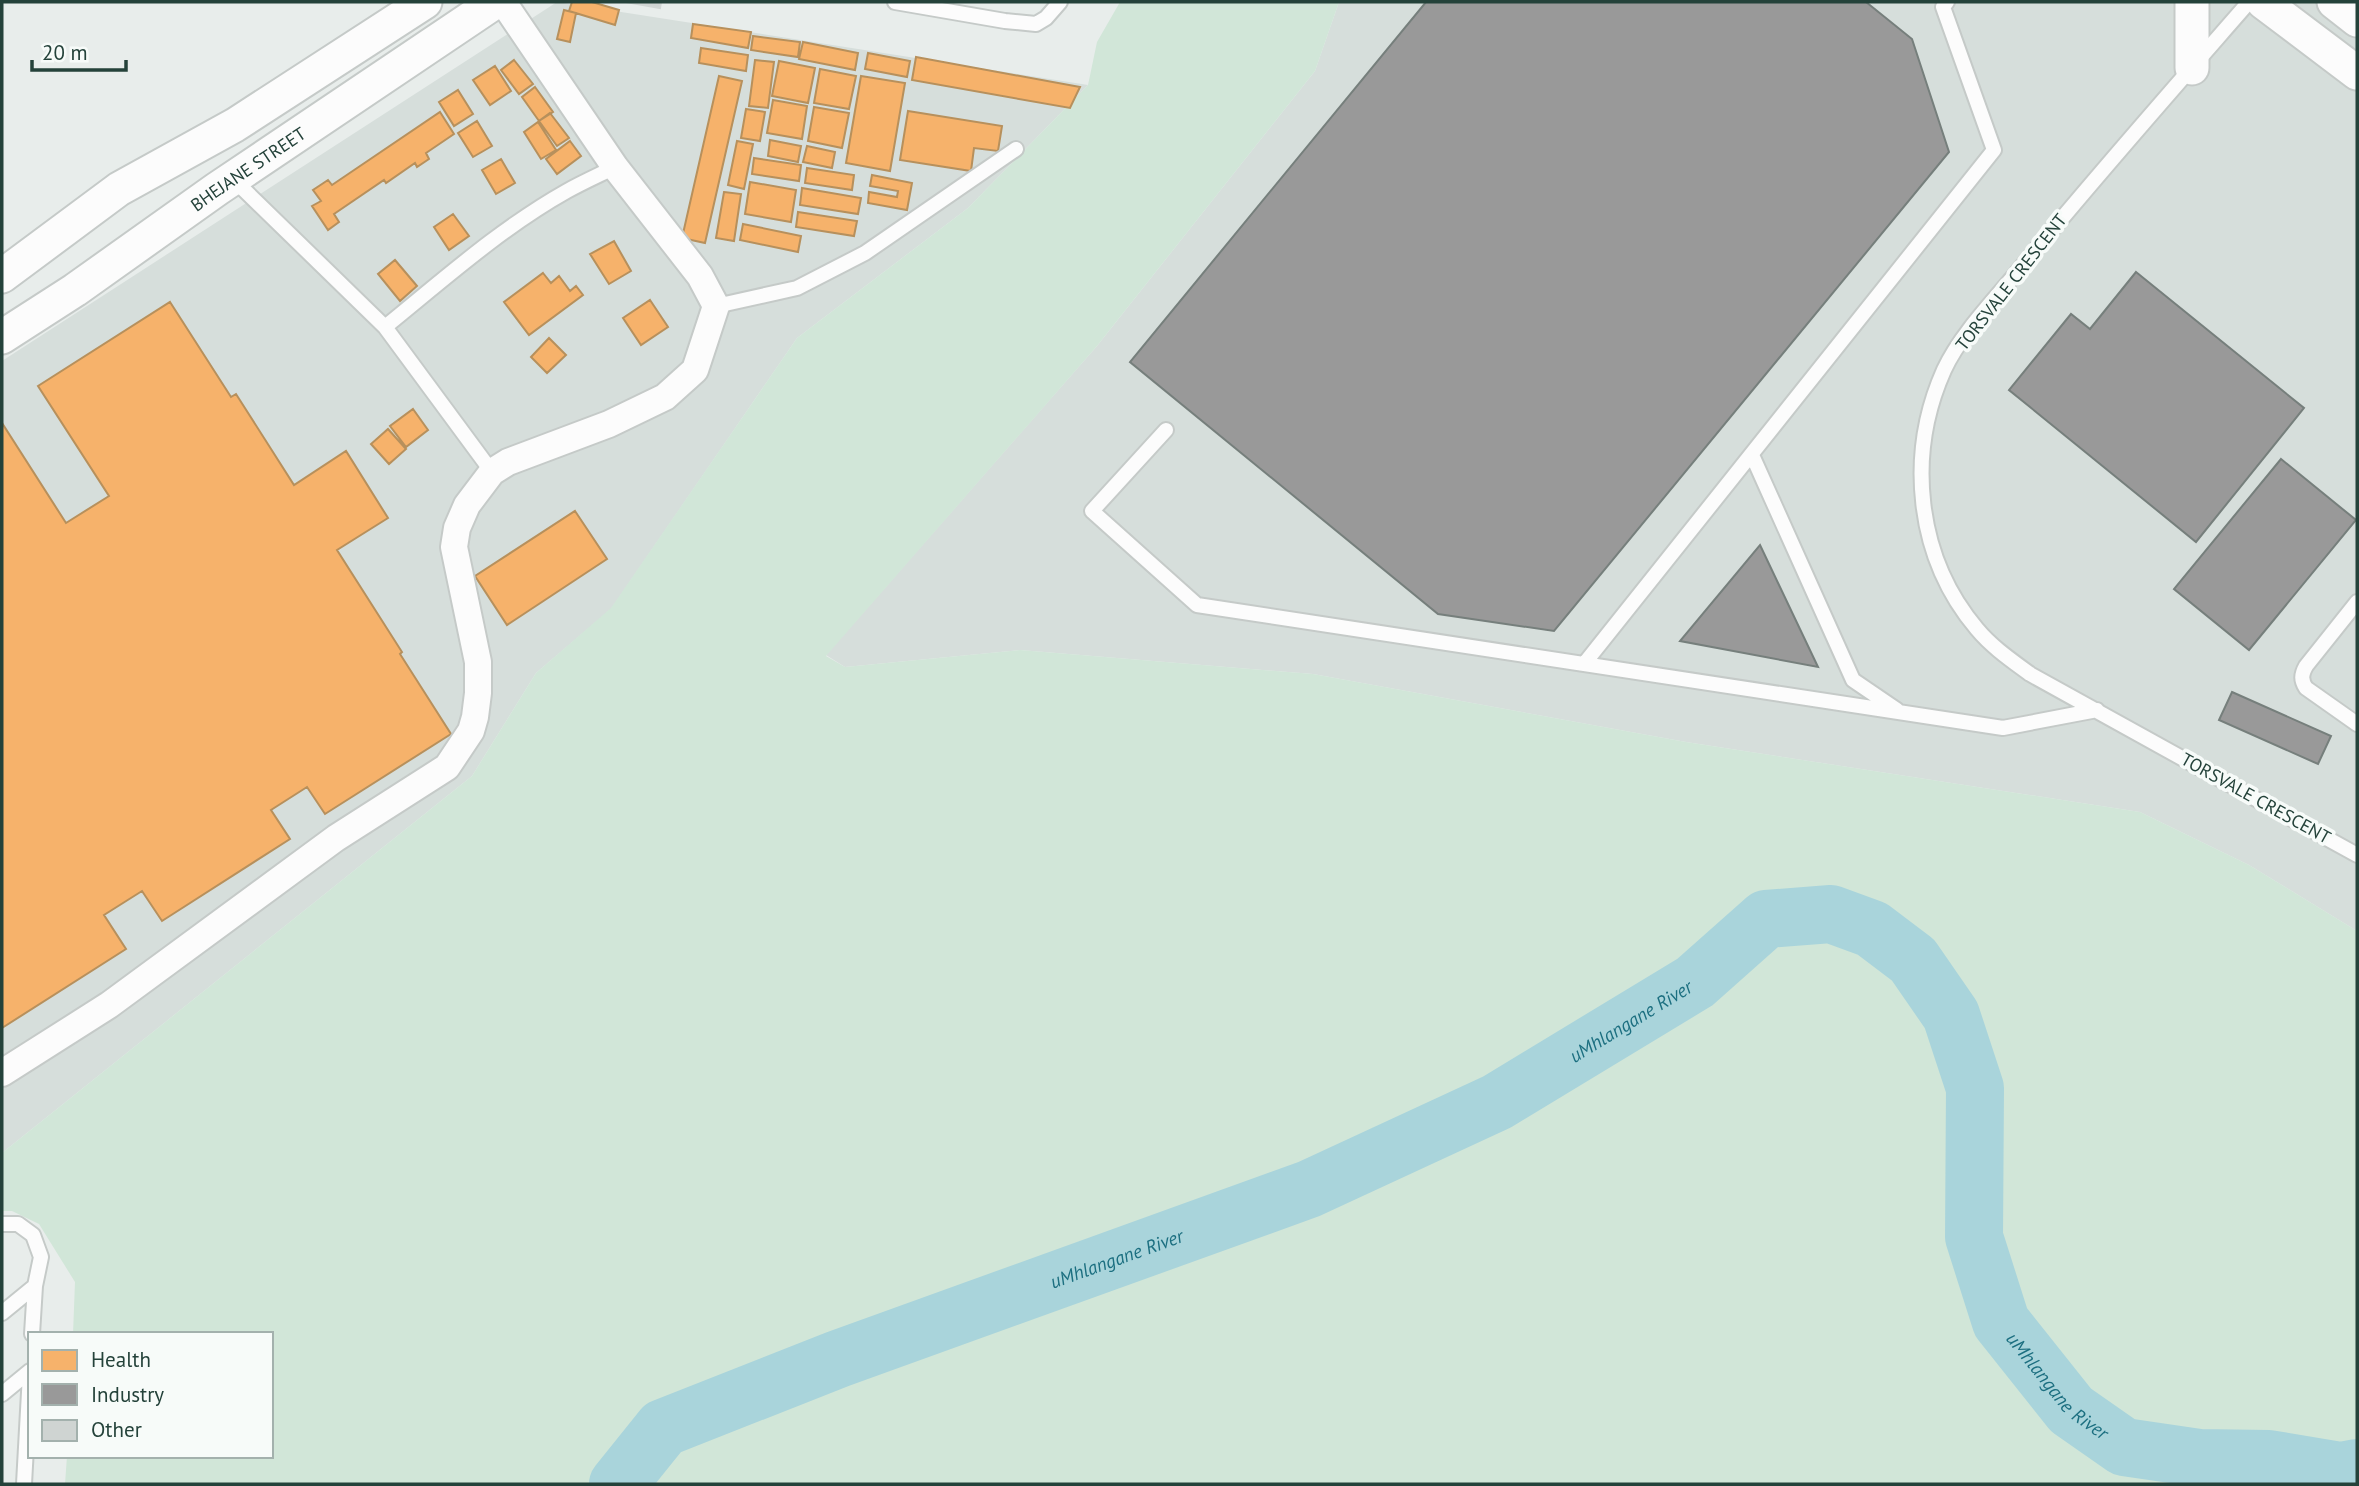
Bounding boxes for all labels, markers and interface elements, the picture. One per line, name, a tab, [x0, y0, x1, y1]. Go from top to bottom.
scale bar	[32, 28, 126, 72]
text: 20 m	[42, 39, 88, 66]
street label: BHEJANE STREET	[186, 121, 310, 216]
street label: TORSVALE CRESCENT	[1950, 209, 2072, 355]
street label: TORSVALE CRESCENT	[2177, 747, 2335, 849]
water label: uMhlangane River	[1565, 974, 1698, 1068]
water label: uMhlangane River	[1047, 1223, 1188, 1293]
water label: uMhlangane River	[2001, 1327, 2115, 1445]
legend	[28, 1332, 273, 1458]
text: Health	[91, 1346, 151, 1373]
text: Industry	[91, 1381, 164, 1408]
text: Other	[91, 1416, 142, 1443]

